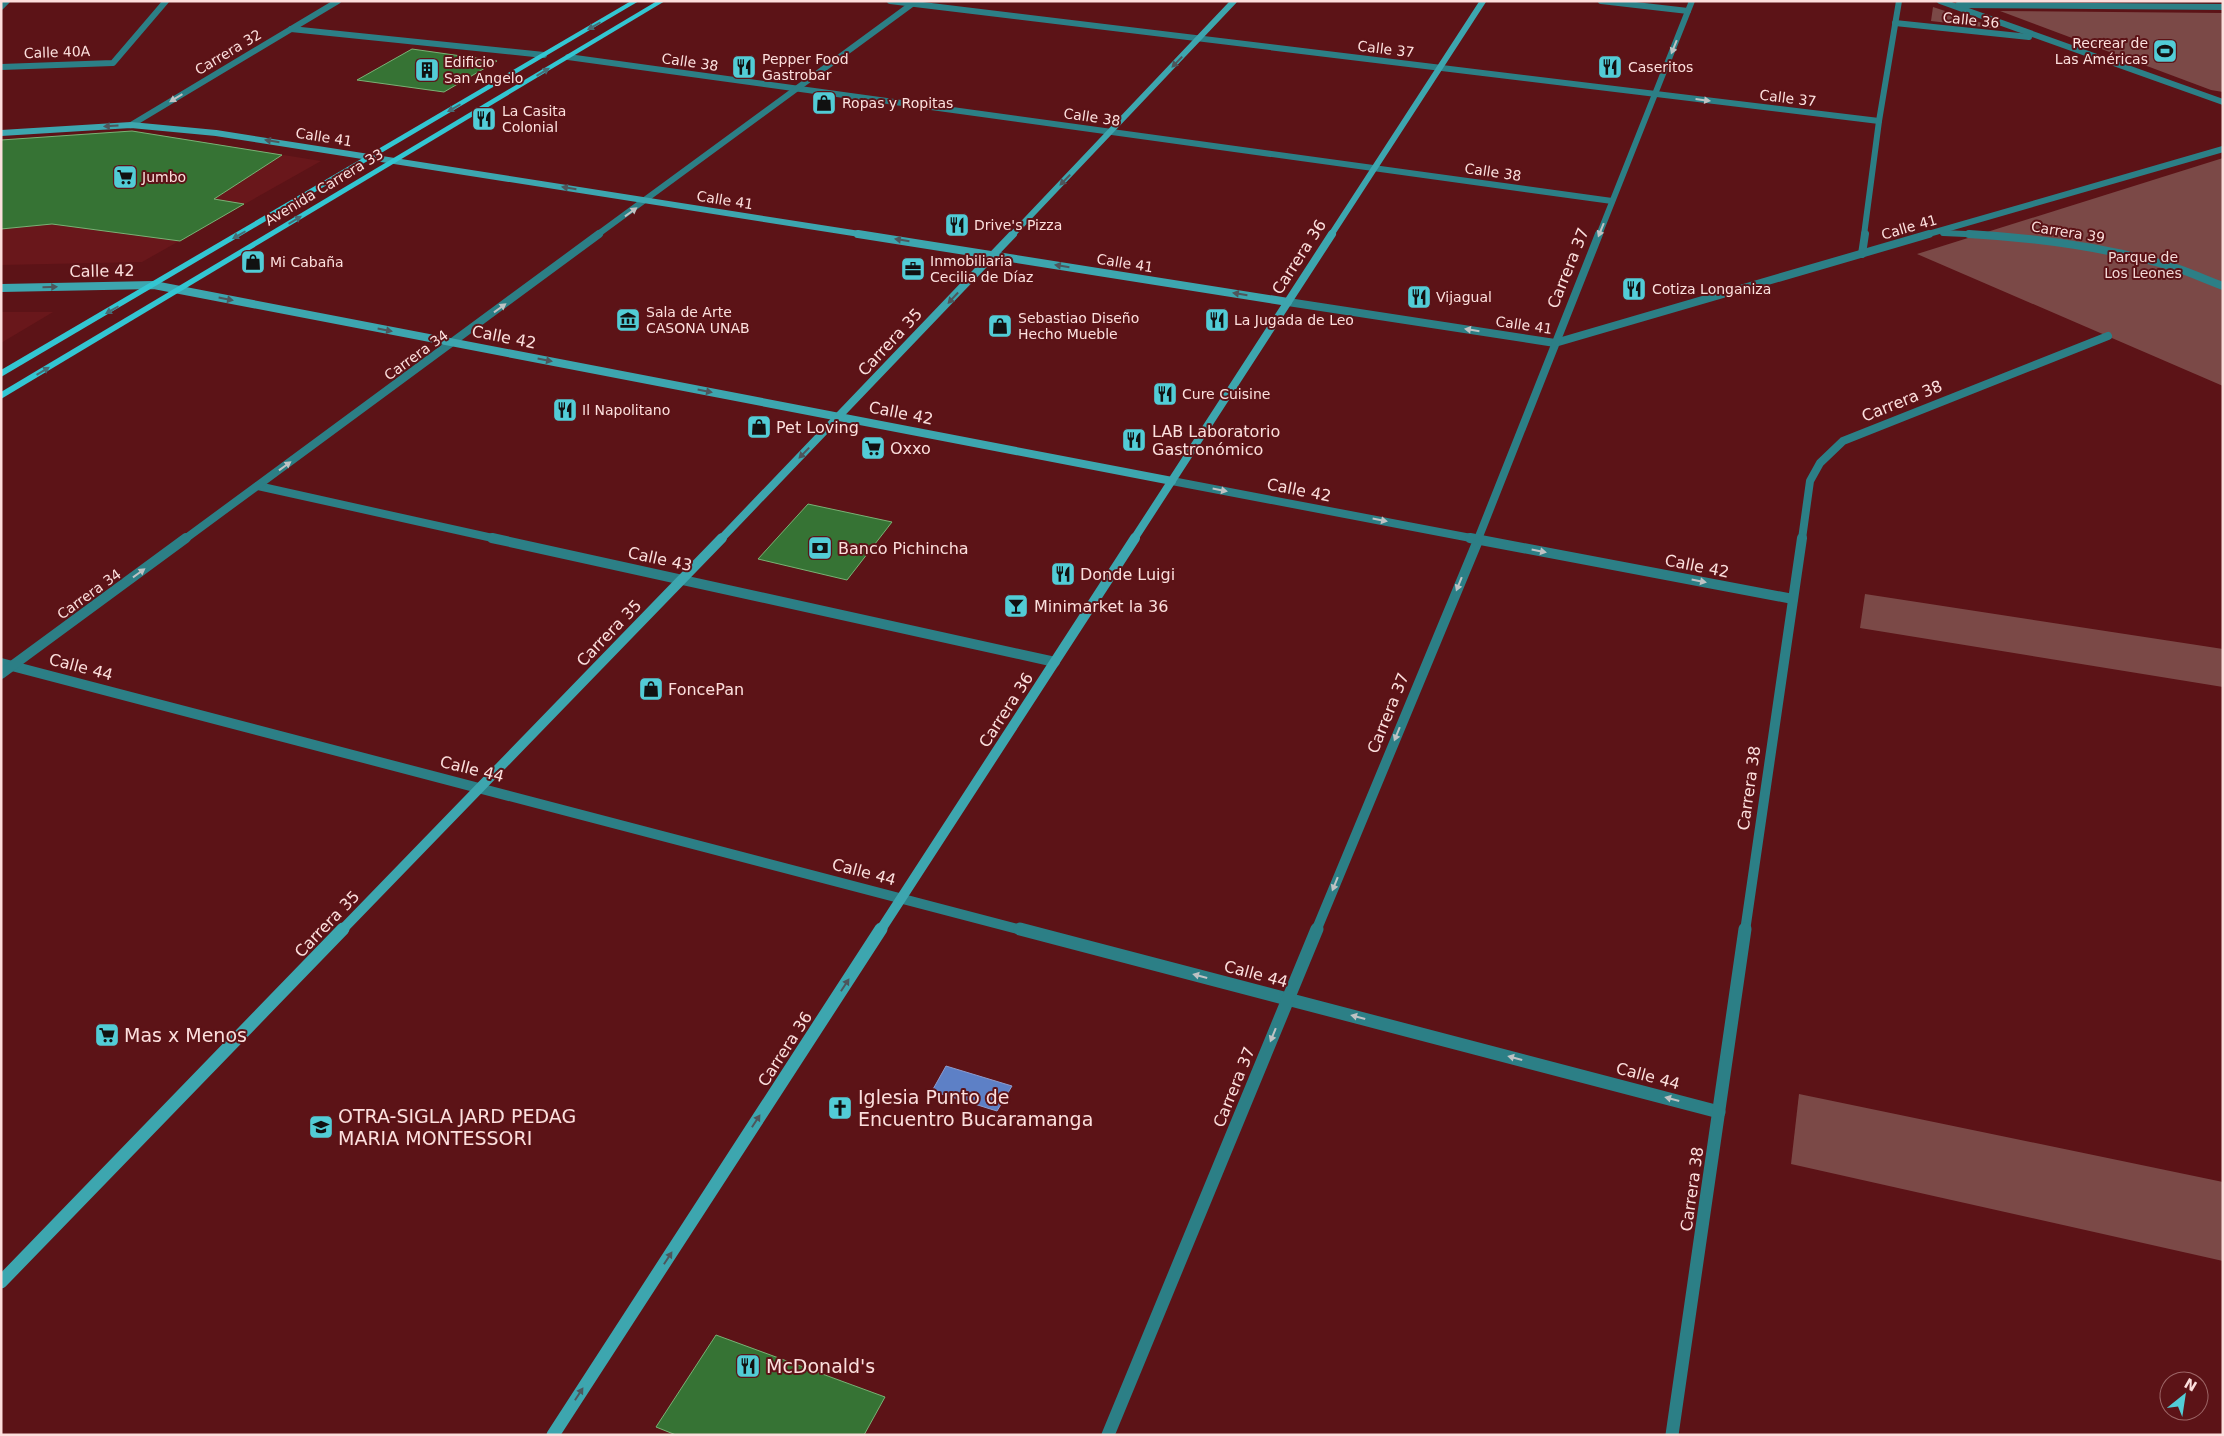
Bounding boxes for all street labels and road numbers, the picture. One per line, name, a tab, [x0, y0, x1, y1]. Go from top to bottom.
street label: Calle 36	[1942, 9, 2000, 31]
street label: Carrera 32	[192, 26, 264, 78]
street label: Calle 37	[1357, 38, 1415, 60]
street label: Calle 40A	[23, 43, 91, 61]
street label: Calle 38	[661, 50, 719, 74]
street label: Calle 37	[1759, 87, 1817, 109]
street label: Calle 38	[1063, 105, 1121, 129]
street label: Calle 41	[295, 125, 353, 149]
street label: Avenida Carrera 33	[262, 145, 386, 229]
street label: Calle 38	[1464, 160, 1522, 184]
street label: Calle 41	[696, 188, 754, 212]
street label: Calle 41	[1879, 211, 1939, 243]
street label: Carrera 36	[1268, 216, 1330, 298]
street label: Carrera 39	[2030, 218, 2106, 246]
street label: Carrera 37	[1543, 225, 1593, 311]
street label: Calle 41	[1096, 251, 1154, 275]
street label: Calle 42	[69, 261, 135, 281]
street label: Carrera 35	[854, 304, 926, 380]
street label: Calle 41	[1495, 313, 1553, 337]
street label: Calle 42	[470, 321, 538, 353]
street label: Carrera 34	[381, 327, 451, 383]
street label: Carrera 38	[1859, 376, 1945, 426]
street label: Calle 42	[867, 397, 935, 429]
street label: Calle 42	[1265, 474, 1333, 506]
street label: Calle 43	[626, 543, 694, 575]
street label: Calle 42	[1663, 550, 1731, 582]
street label: Carrera 34	[54, 566, 124, 622]
street label: Carrera 35	[573, 596, 645, 670]
street label: Calle 44	[47, 649, 115, 685]
street label: Carrera 36	[975, 669, 1037, 751]
street label: Carrera 37	[1363, 670, 1413, 756]
street label: Carrera 38	[1734, 745, 1764, 831]
street label: Calle 44	[438, 752, 506, 786]
street label: Calle 44	[830, 854, 898, 890]
street label: Carrera 35	[291, 887, 363, 961]
street label: Calle 44	[1222, 956, 1290, 992]
street label: Carrera 36	[754, 1008, 816, 1090]
street label: Carrera 37	[1209, 1044, 1259, 1130]
street label: Calle 44	[1614, 1058, 1682, 1094]
street label: Carrera 38	[1677, 1146, 1707, 1232]

